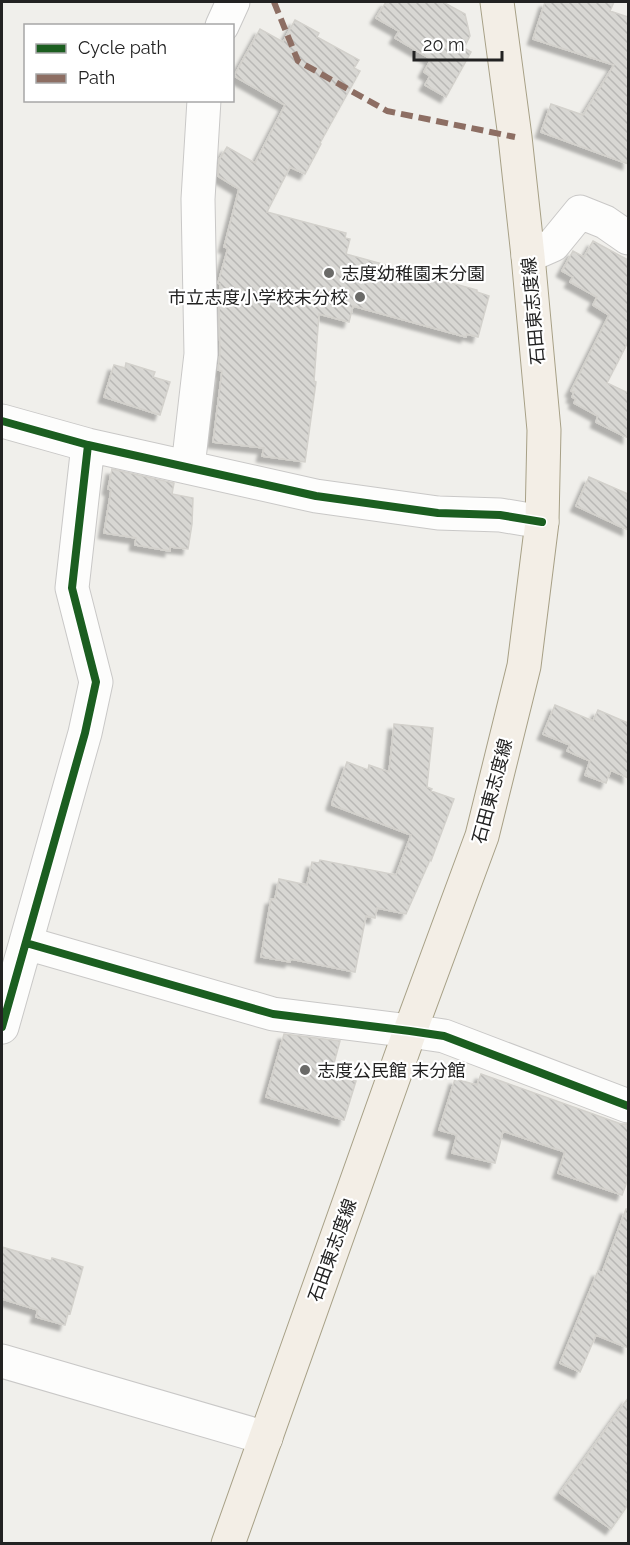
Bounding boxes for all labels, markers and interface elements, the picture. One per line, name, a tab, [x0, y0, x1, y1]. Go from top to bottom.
legend	[24, 24, 234, 102]
scale bar	[414, 24, 502, 62]
text: 20 m	[423, 34, 465, 55]
text: Cycle path	[78, 37, 167, 58]
text: Path	[78, 67, 115, 88]
street label: 石田東志度線	[518, 256, 548, 366]
place label: 志度幼稚園末分園	[341, 263, 485, 284]
marker: 志度幼稚園末分園	[322, 266, 336, 280]
place label: 市立志度小学校末分校	[168, 287, 348, 308]
marker: 市立志度小学校末分校	[353, 290, 367, 304]
street label: 石田東志度線	[468, 736, 516, 846]
place label: 志度公民館 末分館	[317, 1060, 466, 1081]
marker: 志度公民館 末分館	[298, 1063, 312, 1077]
street label: 石田東志度線	[304, 1196, 360, 1304]

